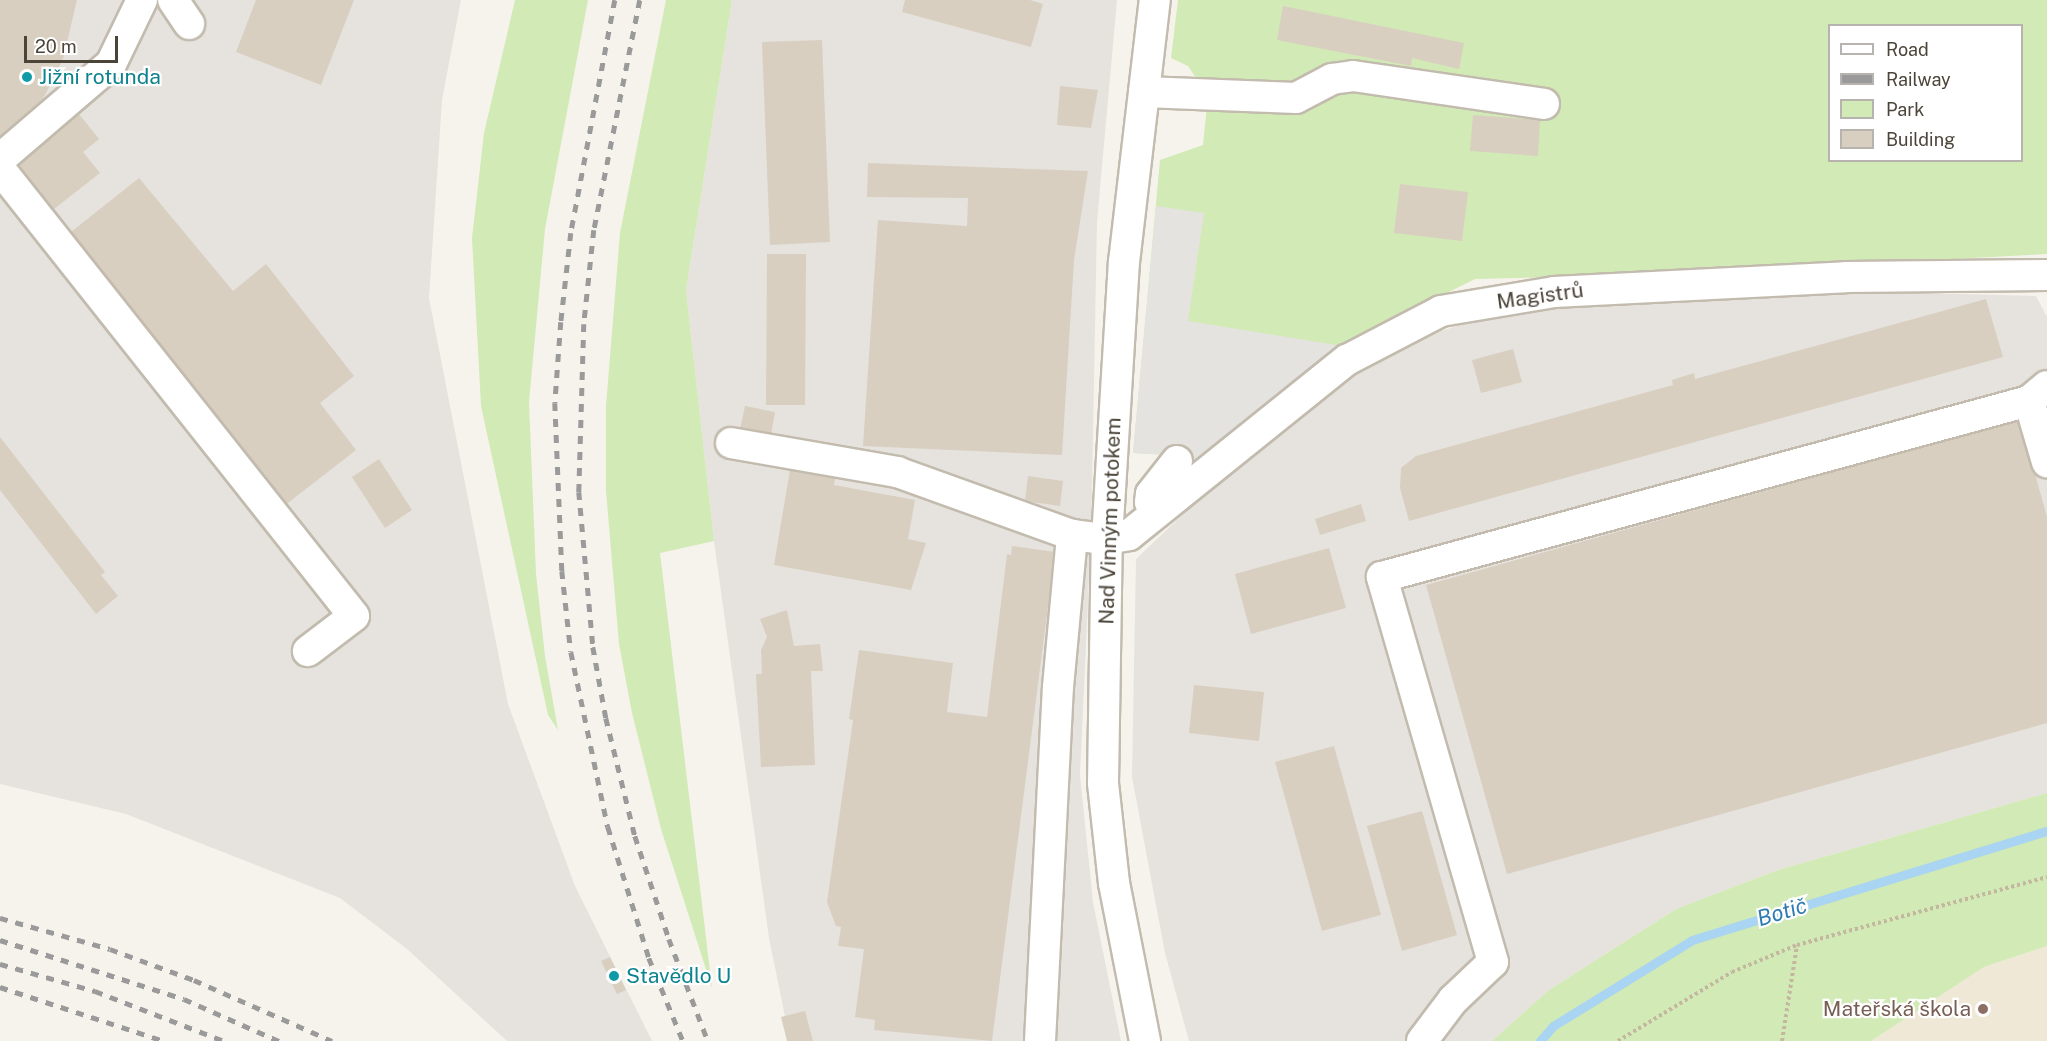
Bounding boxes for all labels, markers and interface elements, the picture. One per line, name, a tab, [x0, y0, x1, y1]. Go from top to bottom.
scale bar	[27, 24, 122, 62]
legend	[1828, 24, 2023, 162]
text: 20 m	[35, 36, 77, 57]
text: Road	[1886, 39, 1929, 60]
place label: Jižní rotunda	[39, 64, 161, 90]
text: Railway	[1886, 69, 1951, 90]
marker: Jižní rotunda	[20, 70, 34, 84]
text: Park	[1886, 99, 1924, 120]
text: Building	[1886, 129, 1955, 150]
street label: Magistrů	[1495, 277, 1585, 315]
street label: Nad Vinným potokem	[1094, 417, 1126, 625]
water label: Botič	[1754, 892, 1810, 932]
place label: Stavědlo U	[626, 963, 731, 989]
marker: Stavědlo U	[607, 969, 621, 983]
place label: Mateřská škola	[1823, 996, 1971, 1022]
marker: Mateřská škola	[1976, 1002, 1990, 1016]

